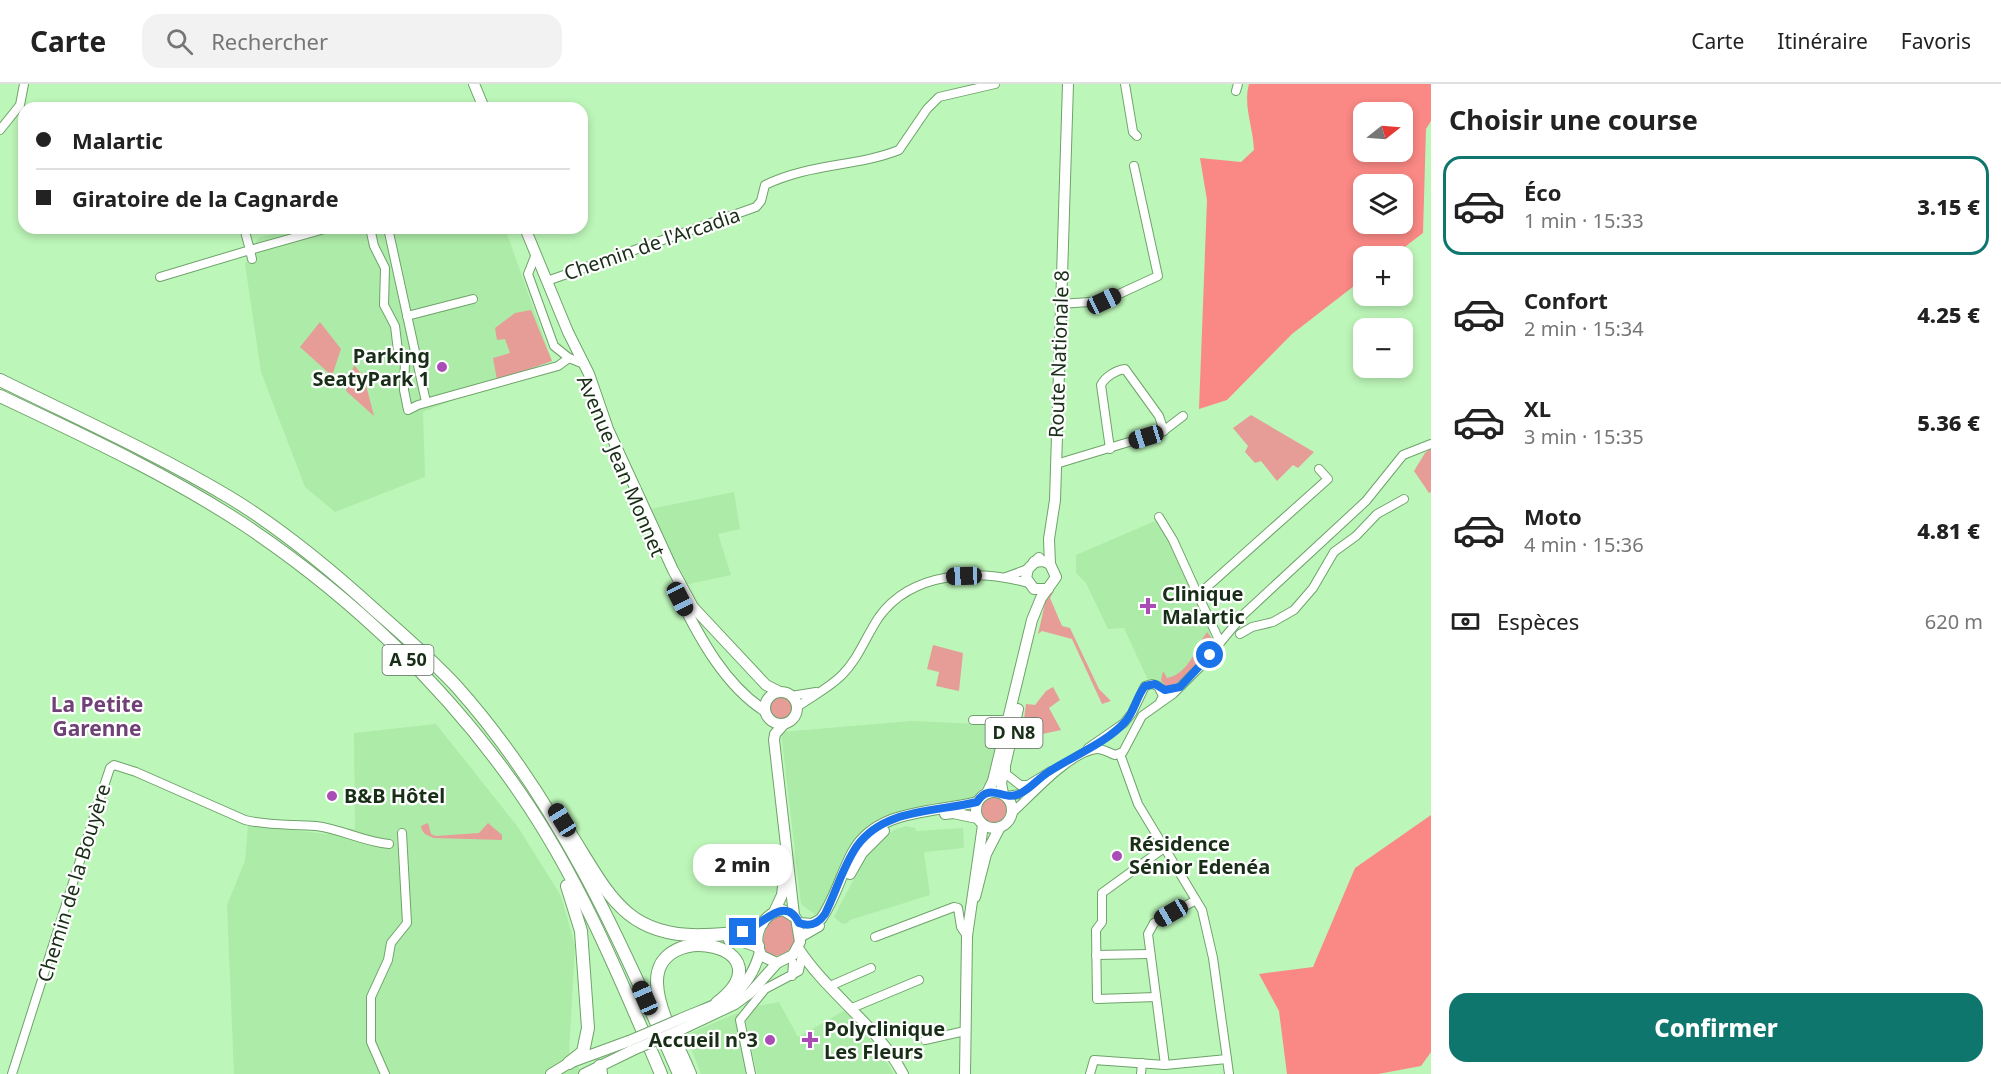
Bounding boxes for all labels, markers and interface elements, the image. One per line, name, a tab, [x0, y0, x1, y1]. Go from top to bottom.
search box	[142, 14, 562, 68]
text: Carte	[30, 22, 106, 60]
icon: search	[163, 25, 196, 58]
text: Rechercher	[211, 26, 328, 56]
text: Carte	[1691, 27, 1744, 55]
text: Itinéraire	[1777, 27, 1868, 55]
text: Favoris	[1901, 27, 1971, 55]
text: Choisir une course	[1449, 101, 1698, 138]
north arrow	[1353, 102, 1413, 162]
map controls	[1353, 102, 1413, 378]
text: Malartic	[72, 125, 163, 155]
button: layers	[1353, 174, 1413, 234]
text: Éco	[1524, 177, 1561, 207]
icon: car	[1452, 179, 1506, 233]
text: Giratoire de la Cagnarde	[72, 183, 339, 213]
text: 3.15 €	[1917, 191, 1980, 221]
street label: Chemin de l'Arcadia	[560, 201, 744, 286]
text: 1 min · 15:33	[1524, 207, 1644, 234]
button: +	[1353, 246, 1413, 306]
street label: Route Nationale 8	[1042, 269, 1075, 438]
car	[1084, 285, 1124, 317]
text: Confort	[1524, 285, 1608, 315]
icon: car	[1452, 287, 1506, 341]
text: 4.25 €	[1917, 299, 1980, 329]
text: 2 min · 15:34	[1524, 315, 1644, 342]
button: −	[1353, 318, 1413, 378]
place label: Parking SeatyPark 1	[313, 342, 430, 392]
marker: Parking SeatyPark 1	[435, 360, 449, 374]
street label: Avenue Jean Monnet	[571, 371, 672, 561]
text: XL	[1524, 393, 1551, 423]
icon: car	[1452, 395, 1506, 449]
text: 5.36 €	[1917, 407, 1980, 437]
car	[1126, 423, 1166, 451]
text: 3 min · 15:35	[1524, 423, 1644, 450]
text: Moto	[1524, 501, 1582, 531]
icon: car	[1452, 503, 1506, 557]
text: 4.81 €	[1917, 515, 1980, 545]
text: 4 min · 15:36	[1524, 531, 1644, 558]
car	[946, 566, 982, 586]
car	[664, 579, 696, 619]
place label: Clinique Malartic	[1162, 580, 1245, 630]
marker: Clinique Malartic	[1139, 597, 1157, 615]
icon: cash	[1449, 605, 1482, 638]
text: Espèces	[1497, 606, 1579, 636]
text: 620 m	[1925, 608, 1983, 635]
route start	[1196, 641, 1223, 668]
road number: A 50	[382, 645, 434, 675]
district label: La Petite Garenne	[51, 690, 143, 742]
road number: D N8	[986, 718, 1042, 748]
street label: Chemin de la Bouyère	[30, 780, 117, 985]
place label: B&B Hôtel	[344, 782, 445, 809]
marker: B&B Hôtel	[325, 789, 339, 803]
car	[545, 800, 579, 840]
place label: Résidence Sénior Edenéa	[1129, 830, 1270, 880]
callout: 2 min	[694, 845, 792, 887]
marker: Résidence Sénior Edenéa	[1110, 849, 1124, 863]
text: 2 min	[715, 851, 770, 878]
car	[1151, 896, 1191, 930]
route end	[729, 918, 756, 945]
car	[629, 978, 661, 1018]
button: Confirmer	[1449, 993, 1983, 1062]
place label: Polyclinique Les Fleurs	[824, 1015, 945, 1065]
place label: Accueil n°3	[649, 1026, 758, 1053]
marker: Polyclinique Les Fleurs	[801, 1031, 819, 1049]
marker: Accueil n°3	[763, 1033, 777, 1047]

